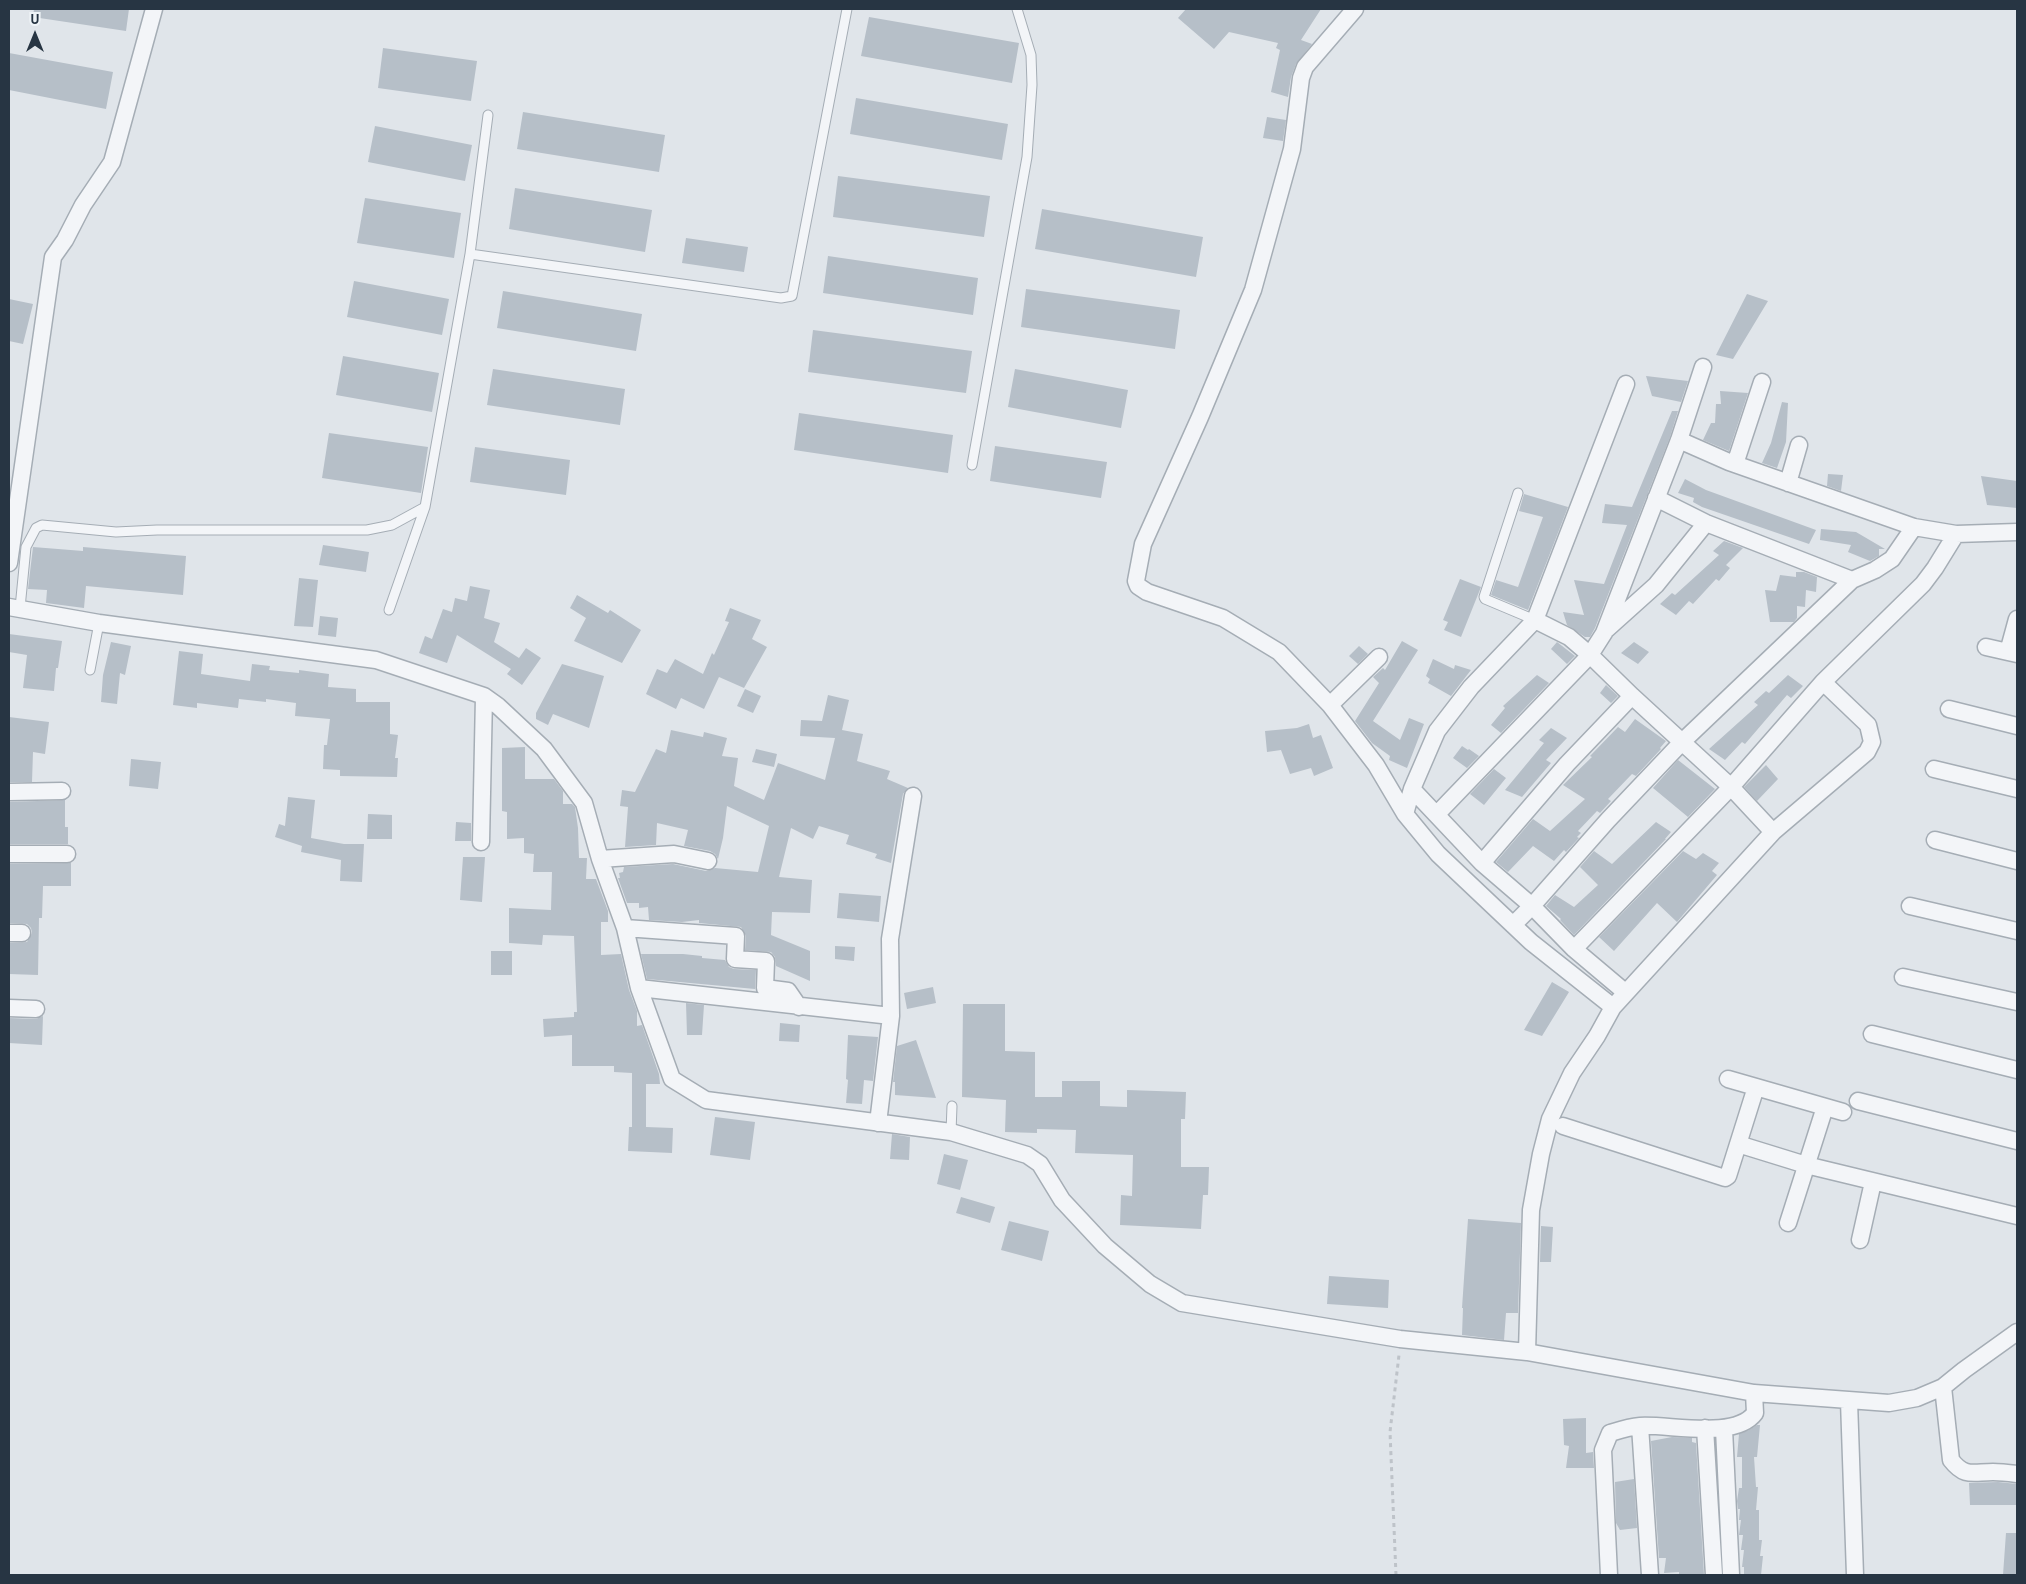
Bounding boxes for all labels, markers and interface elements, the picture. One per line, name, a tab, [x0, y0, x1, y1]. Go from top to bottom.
north arrow	[10, 10, 60, 60]
text: U	[31, 13, 39, 27]

